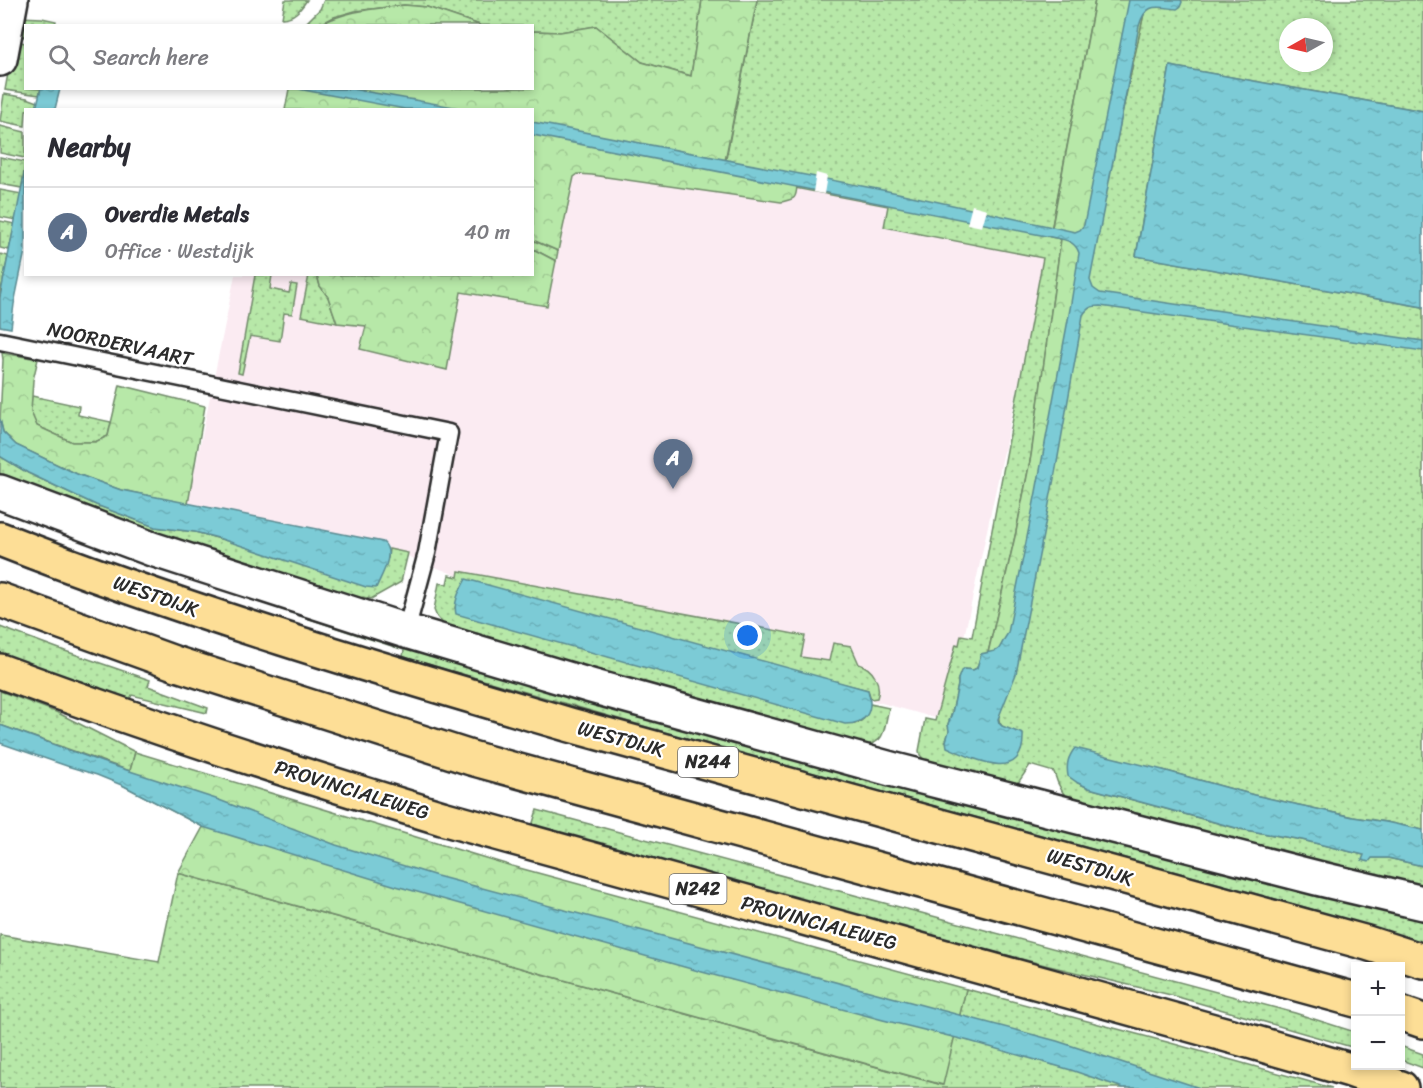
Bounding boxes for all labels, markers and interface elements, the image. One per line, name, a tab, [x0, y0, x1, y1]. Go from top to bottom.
north arrow	[1279, 18, 1333, 72]
search box	[24, 24, 534, 90]
text: Search here	[93, 38, 209, 77]
icon: search	[45, 41, 78, 74]
text: Nearby	[48, 124, 130, 170]
text: Overdie Metals	[105, 195, 249, 234]
text: A	[61, 215, 74, 250]
text: 40 m	[464, 215, 510, 250]
text: Office · Westdijk	[105, 234, 254, 269]
street label: NOORDERVAART	[44, 311, 198, 377]
pin: A	[654, 440, 692, 489]
street label: WESTDIJK	[108, 565, 204, 627]
your location	[733, 621, 762, 650]
street label: WESTDIJK	[574, 711, 668, 767]
road number: N244	[678, 747, 738, 777]
street label: PROVINCIALEWEG	[270, 750, 434, 830]
street label: WESTDIJK	[1043, 838, 1137, 896]
road number: N242	[670, 874, 726, 904]
street label: PROVINCIALEWEG	[737, 885, 901, 961]
map controls	[1351, 962, 1405, 1070]
button: +	[1351, 962, 1405, 1016]
button: −	[1351, 1016, 1405, 1070]

